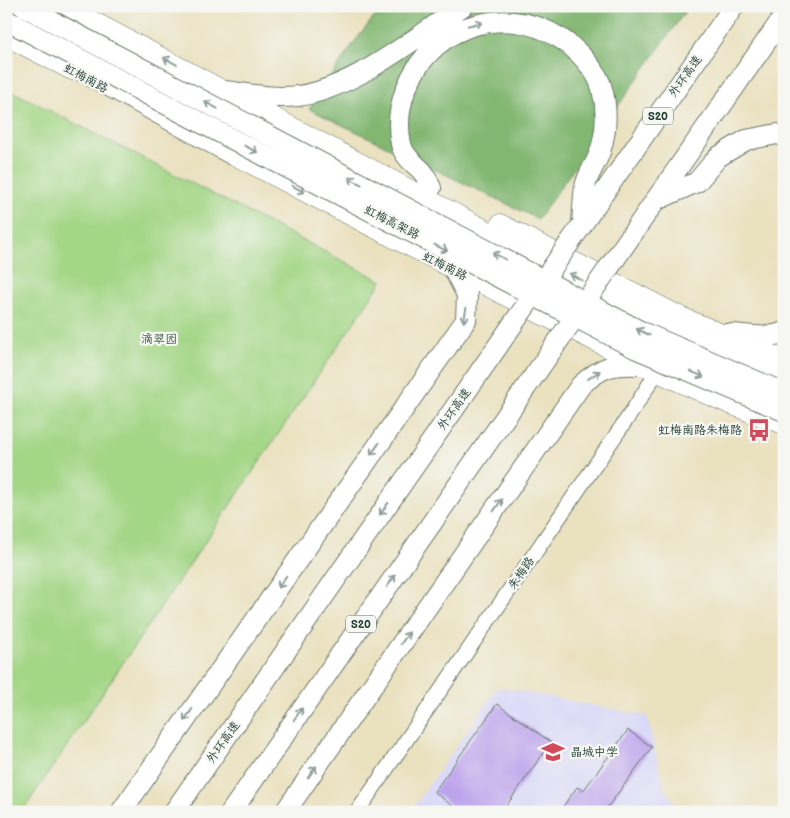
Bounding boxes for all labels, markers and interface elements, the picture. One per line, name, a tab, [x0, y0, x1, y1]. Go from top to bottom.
one-way arrow	[467, 19, 483, 28]
street label: 外环高速	[665, 52, 705, 100]
one-way arrow	[163, 56, 178, 65]
street label: 虹梅南路	[61, 61, 110, 96]
one-way arrow	[204, 100, 219, 109]
road number: S20	[643, 108, 673, 124]
one-way arrow	[243, 144, 258, 154]
one-way arrow	[348, 176, 363, 185]
one-way arrow	[290, 184, 305, 194]
street label: 虹梅高架路	[362, 202, 422, 243]
one-way arrow	[434, 243, 449, 253]
street label: 虹梅南路	[420, 249, 470, 284]
one-way arrow	[492, 251, 507, 260]
one-way arrow	[569, 272, 584, 282]
one-way arrow	[460, 307, 469, 323]
one-way arrow	[636, 327, 651, 336]
park label: 滴翠园	[141, 332, 177, 347]
one-way arrow	[689, 369, 704, 379]
one-way arrow	[587, 370, 601, 380]
street label: 外环高速	[434, 385, 474, 433]
bus stop icon: 虹梅南路朱梅路	[746, 417, 772, 443]
place label: 虹梅南路朱梅路	[658, 423, 742, 438]
one-way arrow	[370, 442, 380, 456]
one-way arrow	[493, 498, 503, 512]
one-way arrow	[379, 502, 389, 516]
street label: 朱梅路	[505, 554, 538, 592]
one-way arrow	[386, 574, 396, 588]
one-way arrow	[277, 575, 287, 589]
road number: S20	[346, 616, 376, 632]
one-way arrow	[400, 631, 410, 645]
one-way arrow	[293, 707, 303, 721]
one-way arrow	[183, 708, 194, 721]
street label: 外环高速	[203, 718, 243, 766]
school or university icon: 晶城中学	[540, 739, 566, 765]
place label: 晶城中学	[570, 745, 618, 760]
one-way arrow	[307, 765, 317, 779]

